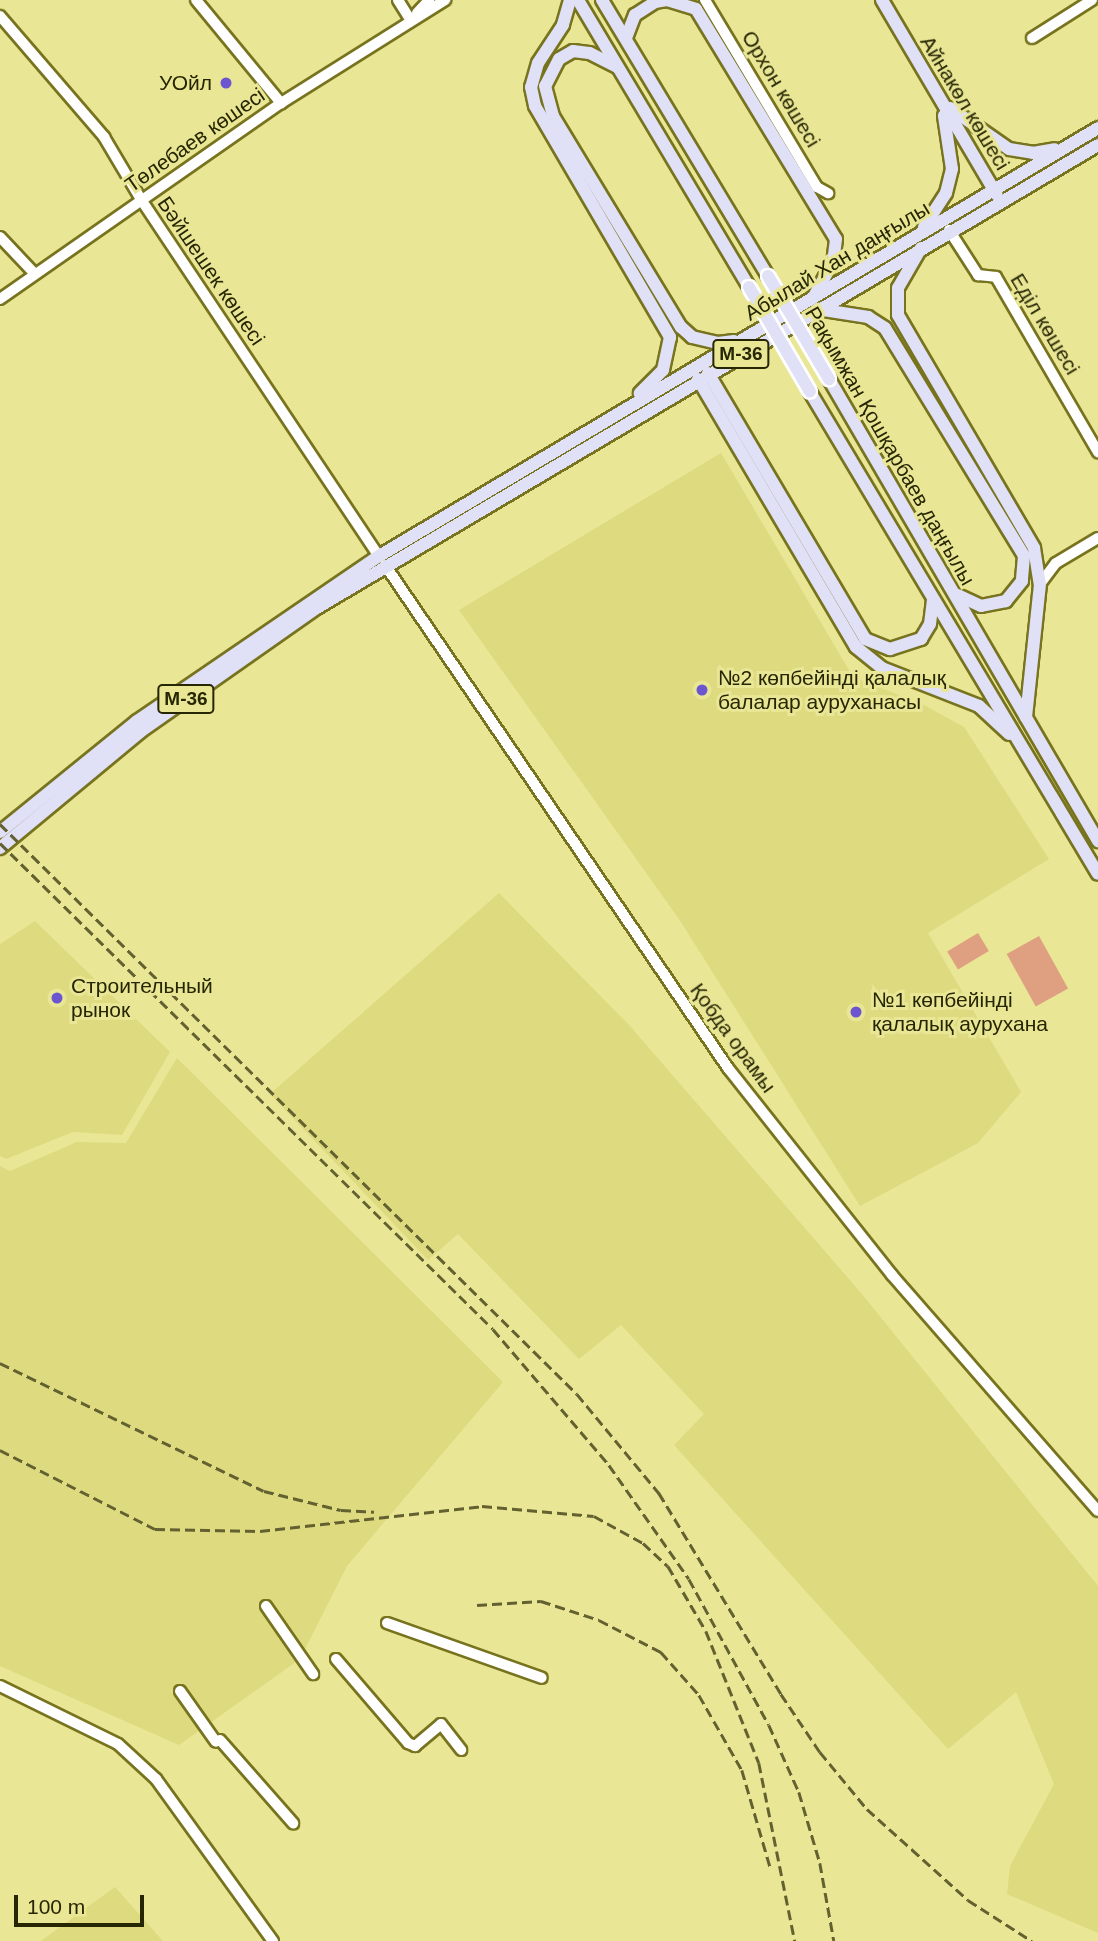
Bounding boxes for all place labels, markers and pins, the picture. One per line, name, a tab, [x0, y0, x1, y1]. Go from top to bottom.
place label: УОйл	[159, 70, 212, 96]
marker: УОйл	[218, 75, 234, 91]
place label: №2 көпбейінді қалалық балалар ауруханасы	[718, 665, 946, 715]
marker: №2 көпбейінді қалалық балалар ауруханасы	[692, 680, 712, 700]
place label: Строительный рынок	[71, 973, 213, 1023]
place label: №1 көпбейінді қалалық аурухана	[872, 987, 1048, 1037]
marker: Строительный рынок	[49, 990, 65, 1006]
marker: №1 көпбейінді қалалық аурухана	[846, 1002, 866, 1022]

